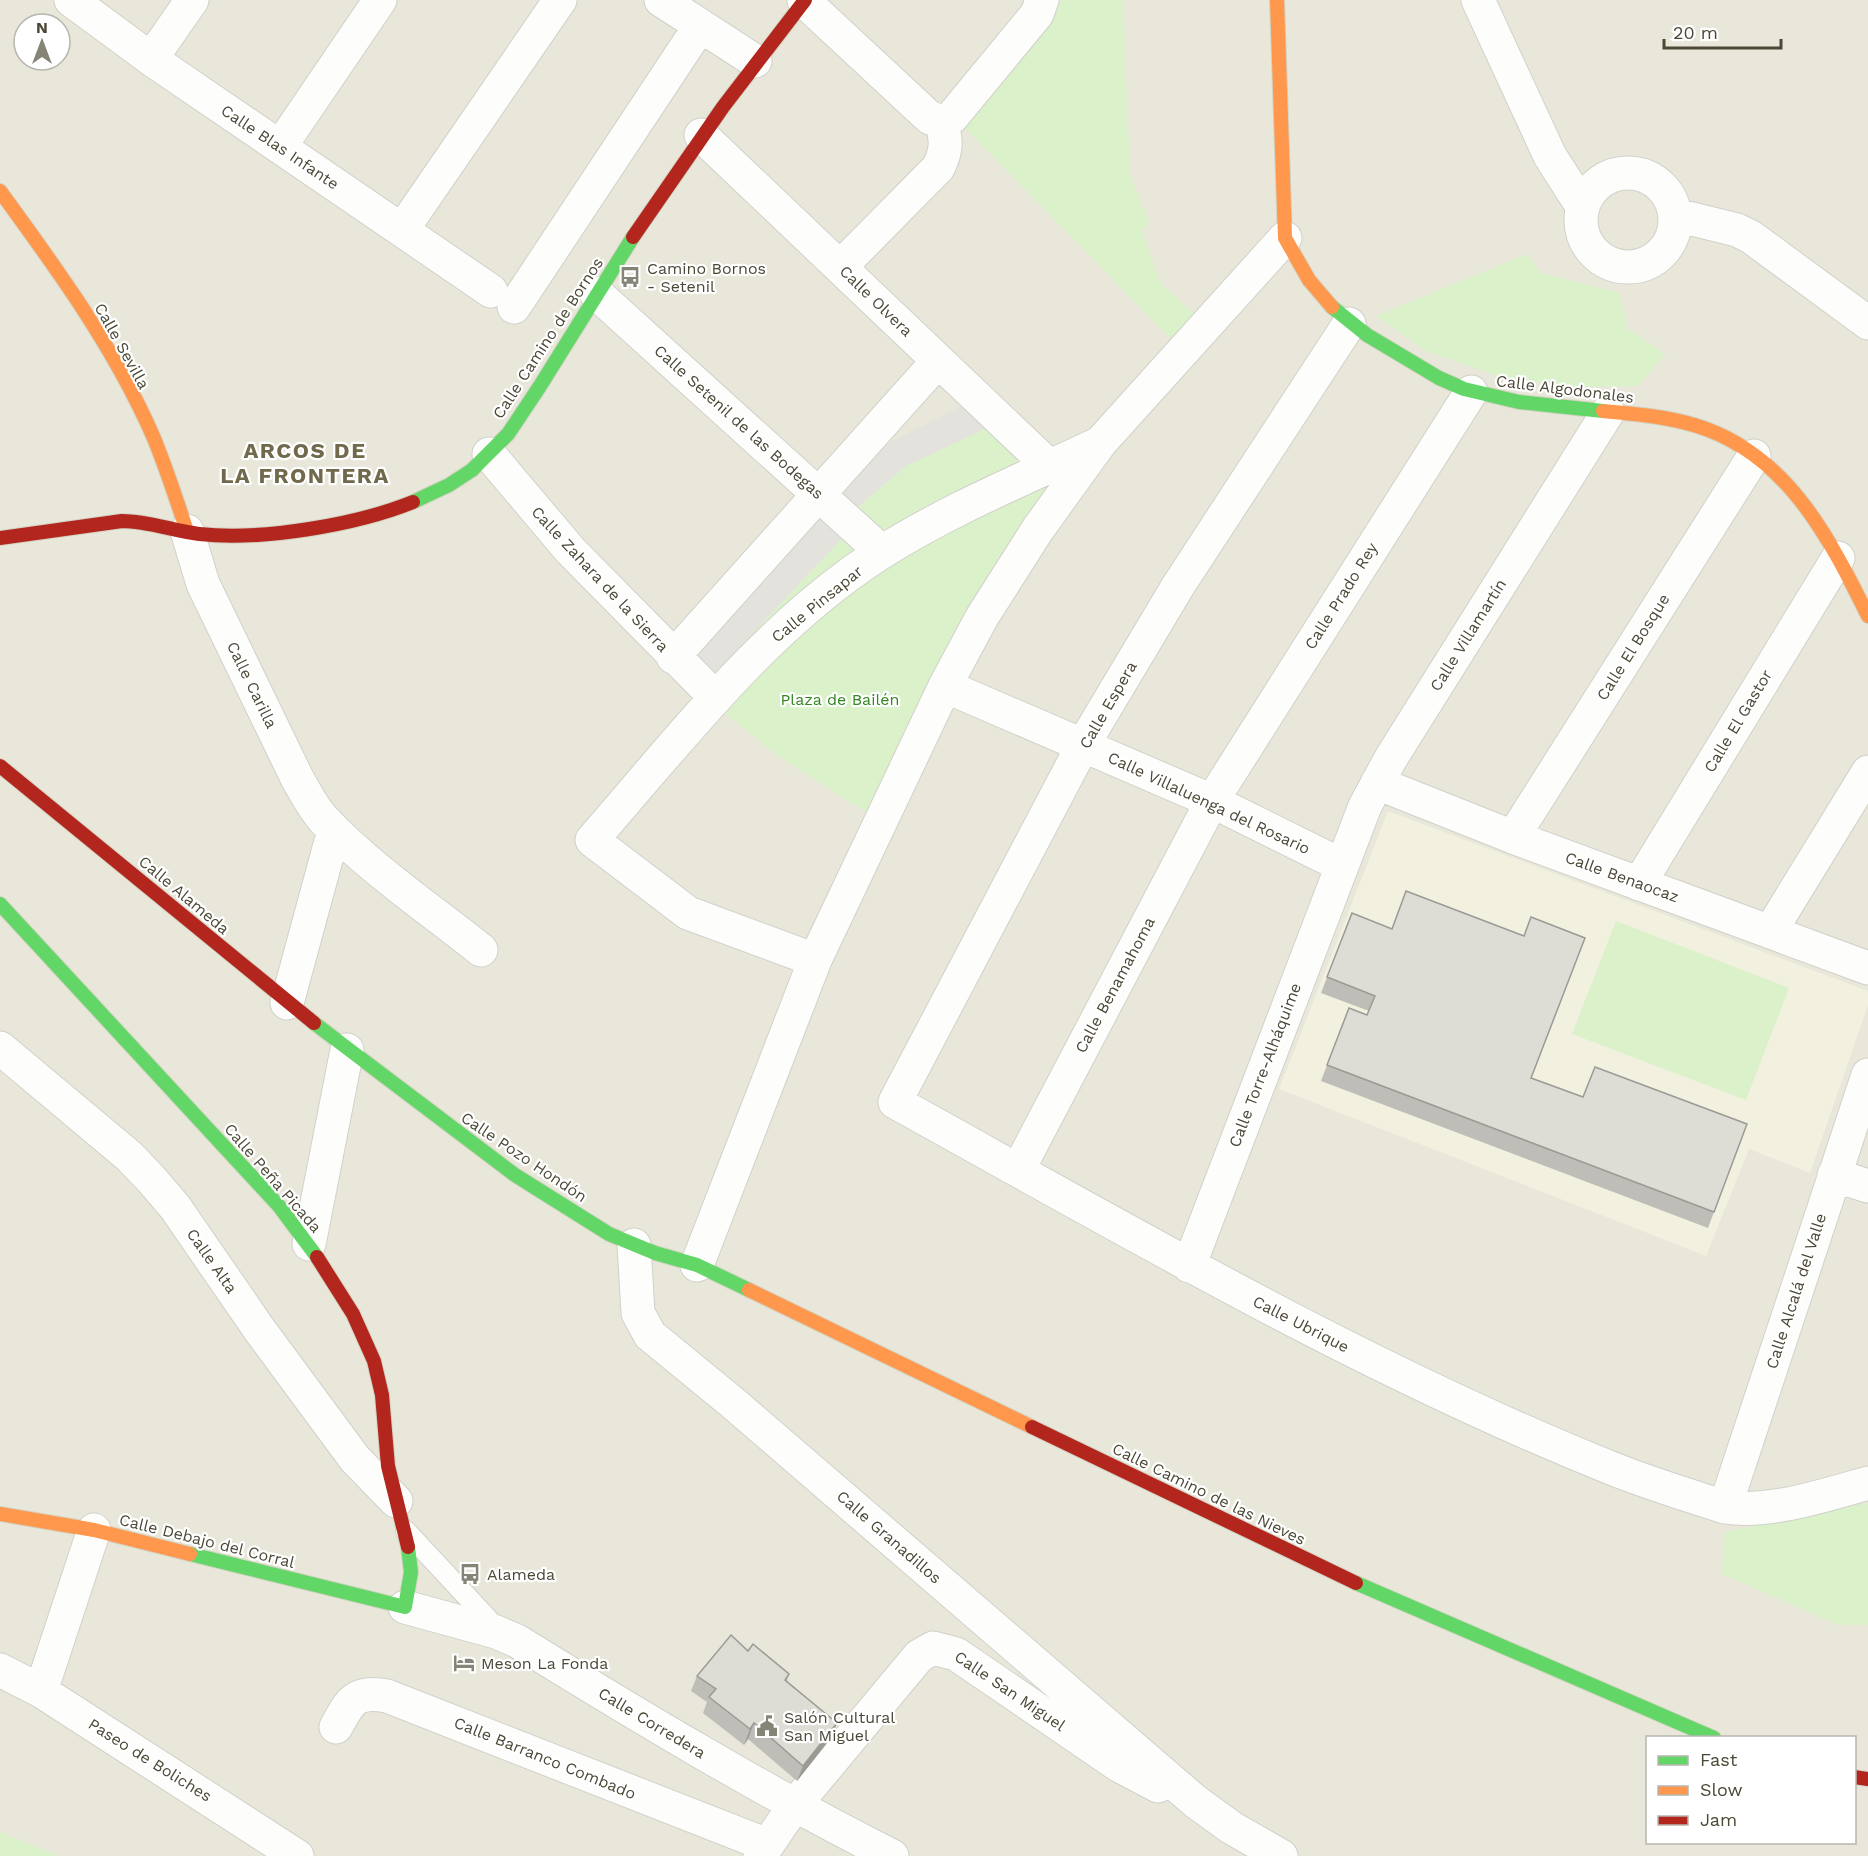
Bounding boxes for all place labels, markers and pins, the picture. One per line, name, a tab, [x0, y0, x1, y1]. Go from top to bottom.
place label: Camino Bornos - Setenil	[647, 259, 766, 296]
bus stop icon: Camino Bornos - Setenil	[618, 265, 642, 289]
bus stop icon: Alameda	[458, 1562, 482, 1586]
place label: Alameda	[487, 1565, 555, 1584]
hotel icon: Meson La Fonda	[452, 1651, 476, 1675]
place label: Meson La Fonda	[481, 1654, 608, 1673]
place label: Salón Cultural San Miguel	[784, 1708, 895, 1745]
public building icon: Salón Cultural San Miguel	[755, 1714, 779, 1738]

